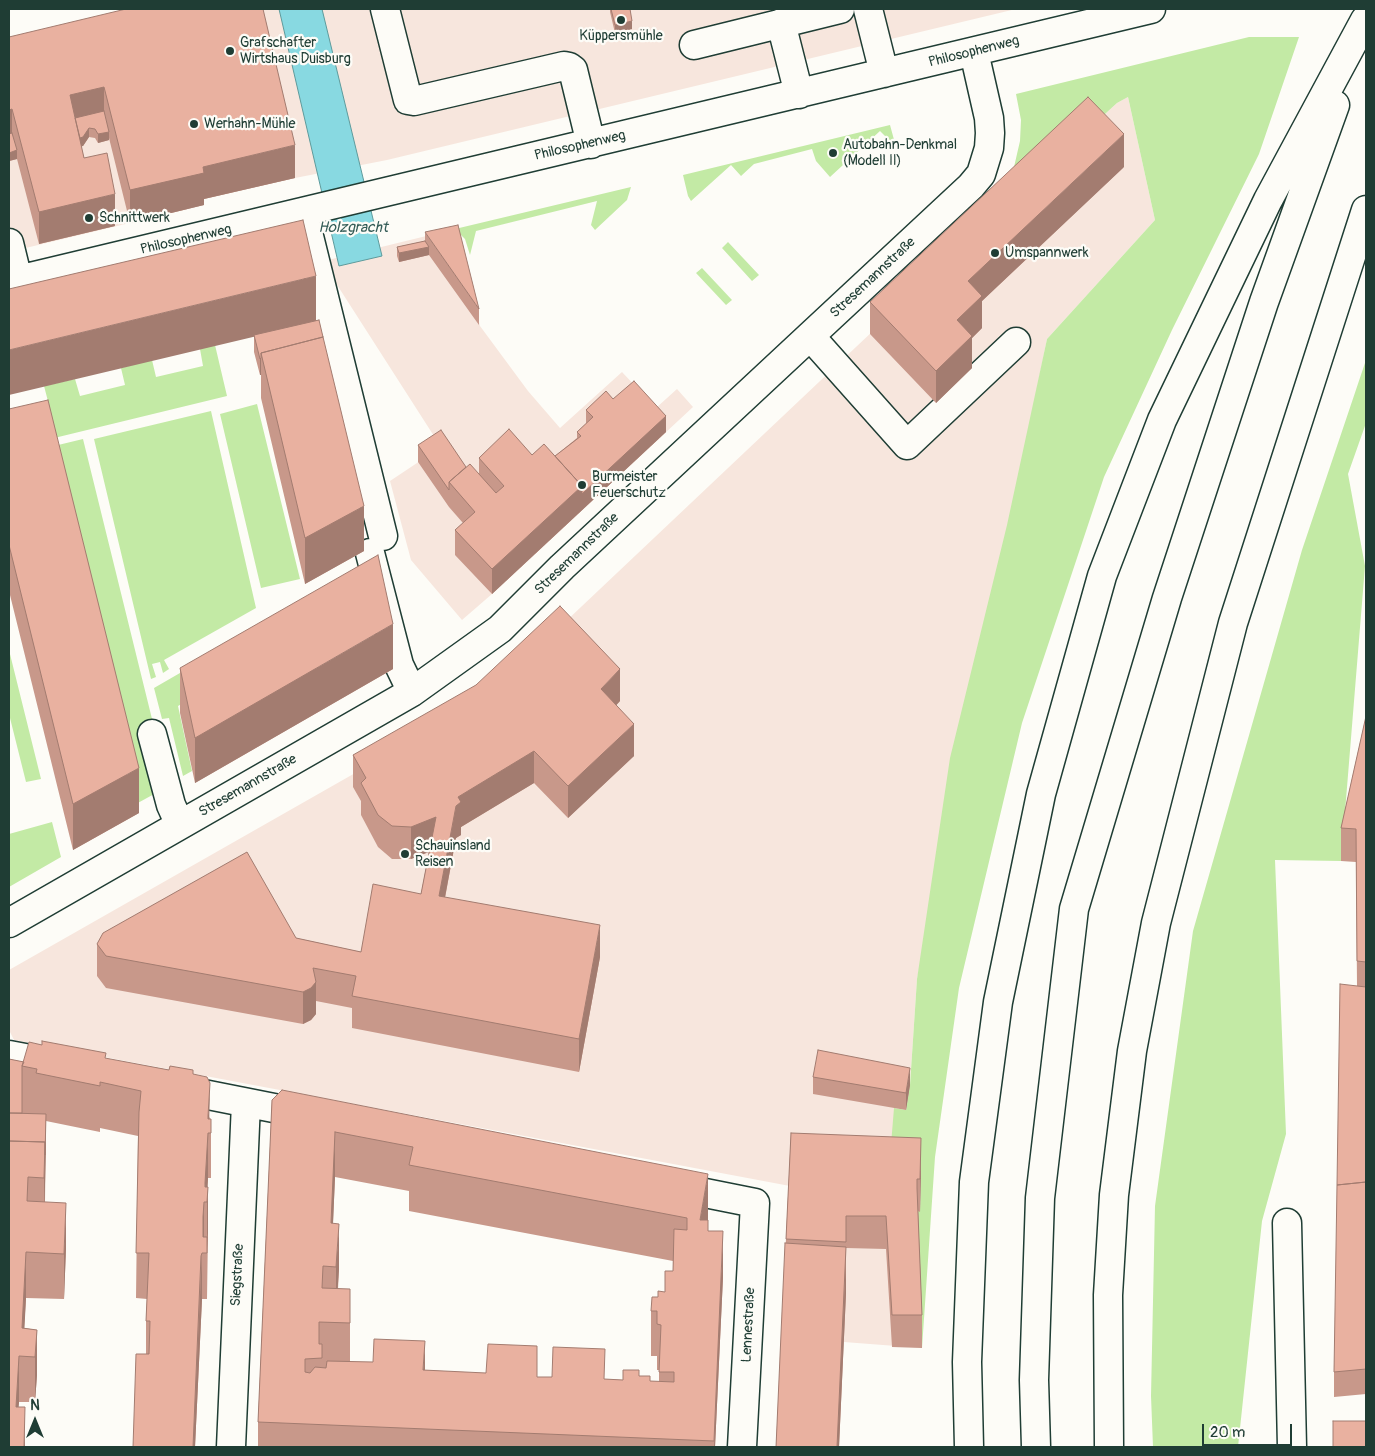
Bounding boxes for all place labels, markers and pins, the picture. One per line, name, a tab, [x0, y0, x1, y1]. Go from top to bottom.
marker: Küppersmühle	[615, 14, 627, 26]
place label: Küppersmühle	[579, 28, 663, 44]
place label: Grafschafter Wirtshaus Duisburg	[240, 35, 351, 68]
marker: Grafschafter Wirtshaus Duisburg	[224, 45, 236, 57]
place label: Werhahn-Mühle	[204, 116, 296, 132]
marker: Werhahn-Mühle	[188, 118, 200, 130]
place label: Autobahn-Denkmal (Modell II)	[843, 137, 957, 170]
marker: Autobahn-Denkmal (Modell II)	[827, 147, 839, 159]
place label: Schnittwerk	[99, 210, 170, 226]
marker: Schnittwerk	[83, 212, 95, 224]
place label: Umspannwerk	[1005, 245, 1088, 261]
marker: Umspannwerk	[989, 247, 1001, 259]
place label: Burmeister Feuerschutz	[592, 469, 666, 502]
marker: Burmeister Feuerschutz	[576, 479, 588, 491]
place label: Schauinsland Reisen	[415, 838, 491, 870]
marker: Schauinsland Reisen	[399, 848, 411, 860]

